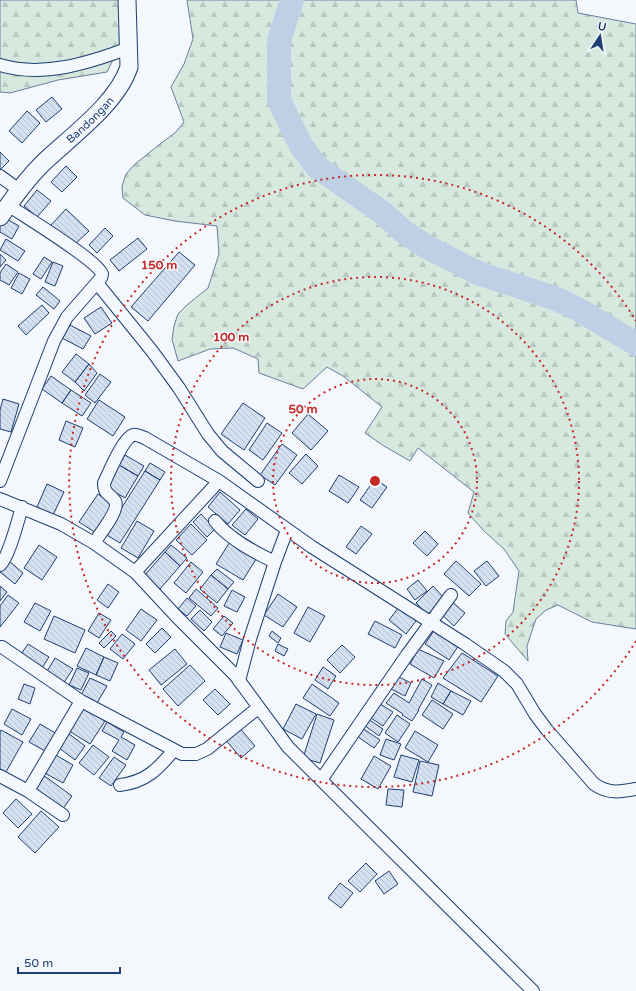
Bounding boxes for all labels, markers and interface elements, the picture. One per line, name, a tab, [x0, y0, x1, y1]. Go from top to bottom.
north arrow	[580, 16, 620, 56]
text: U	[597, 19, 607, 34]
street label: Bandongan	[64, 94, 116, 146]
text: 150 m	[141, 258, 177, 272]
text: 100 m	[213, 330, 249, 344]
text: 50 m	[288, 402, 318, 416]
centre of rings	[368, 474, 382, 488]
scale bar	[18, 949, 120, 975]
text: 50 m	[24, 956, 53, 970]

